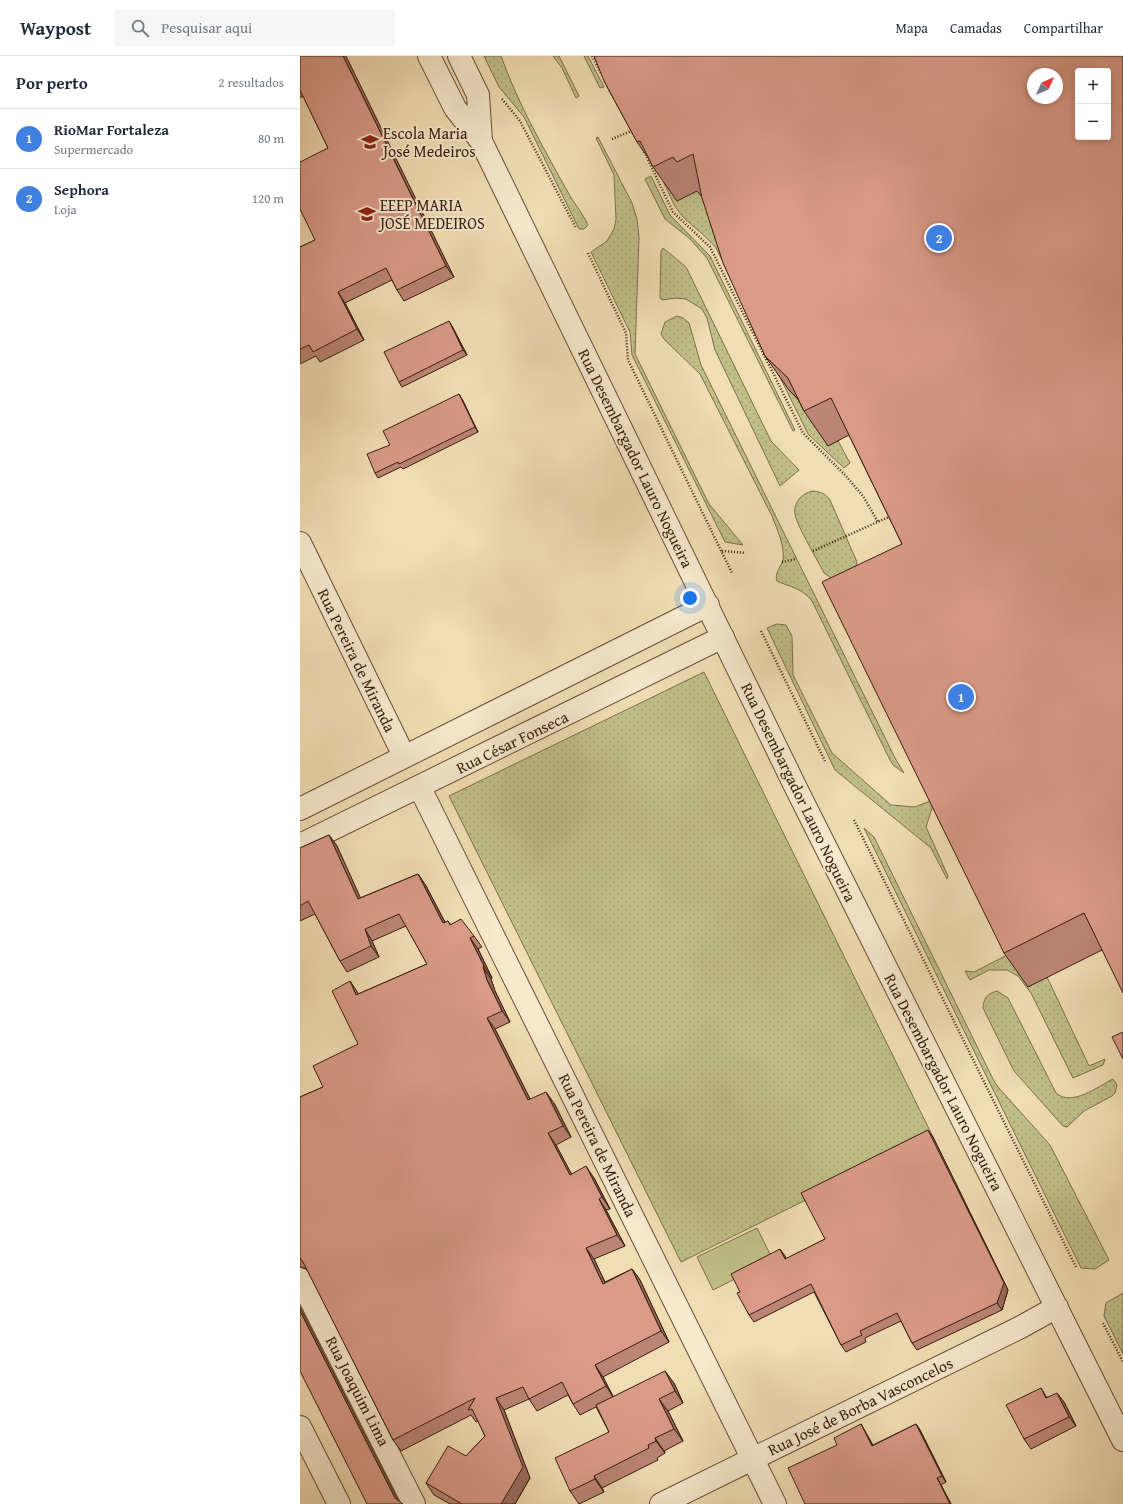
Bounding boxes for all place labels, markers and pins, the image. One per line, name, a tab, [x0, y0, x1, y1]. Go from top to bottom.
place label: Escola Maria José Medeiros	[381, 121, 476, 163]
school or university icon: Escola Maria José Medeiros	[360, 132, 380, 152]
place label: EEEP MARIA JOSÉ MEDEIROS	[378, 193, 485, 235]
school or university icon: EEEP MARIA JOSÉ MEDEIROS	[357, 204, 377, 224]
pin: 2	[926, 223, 952, 253]
pin: 1	[948, 682, 974, 712]

